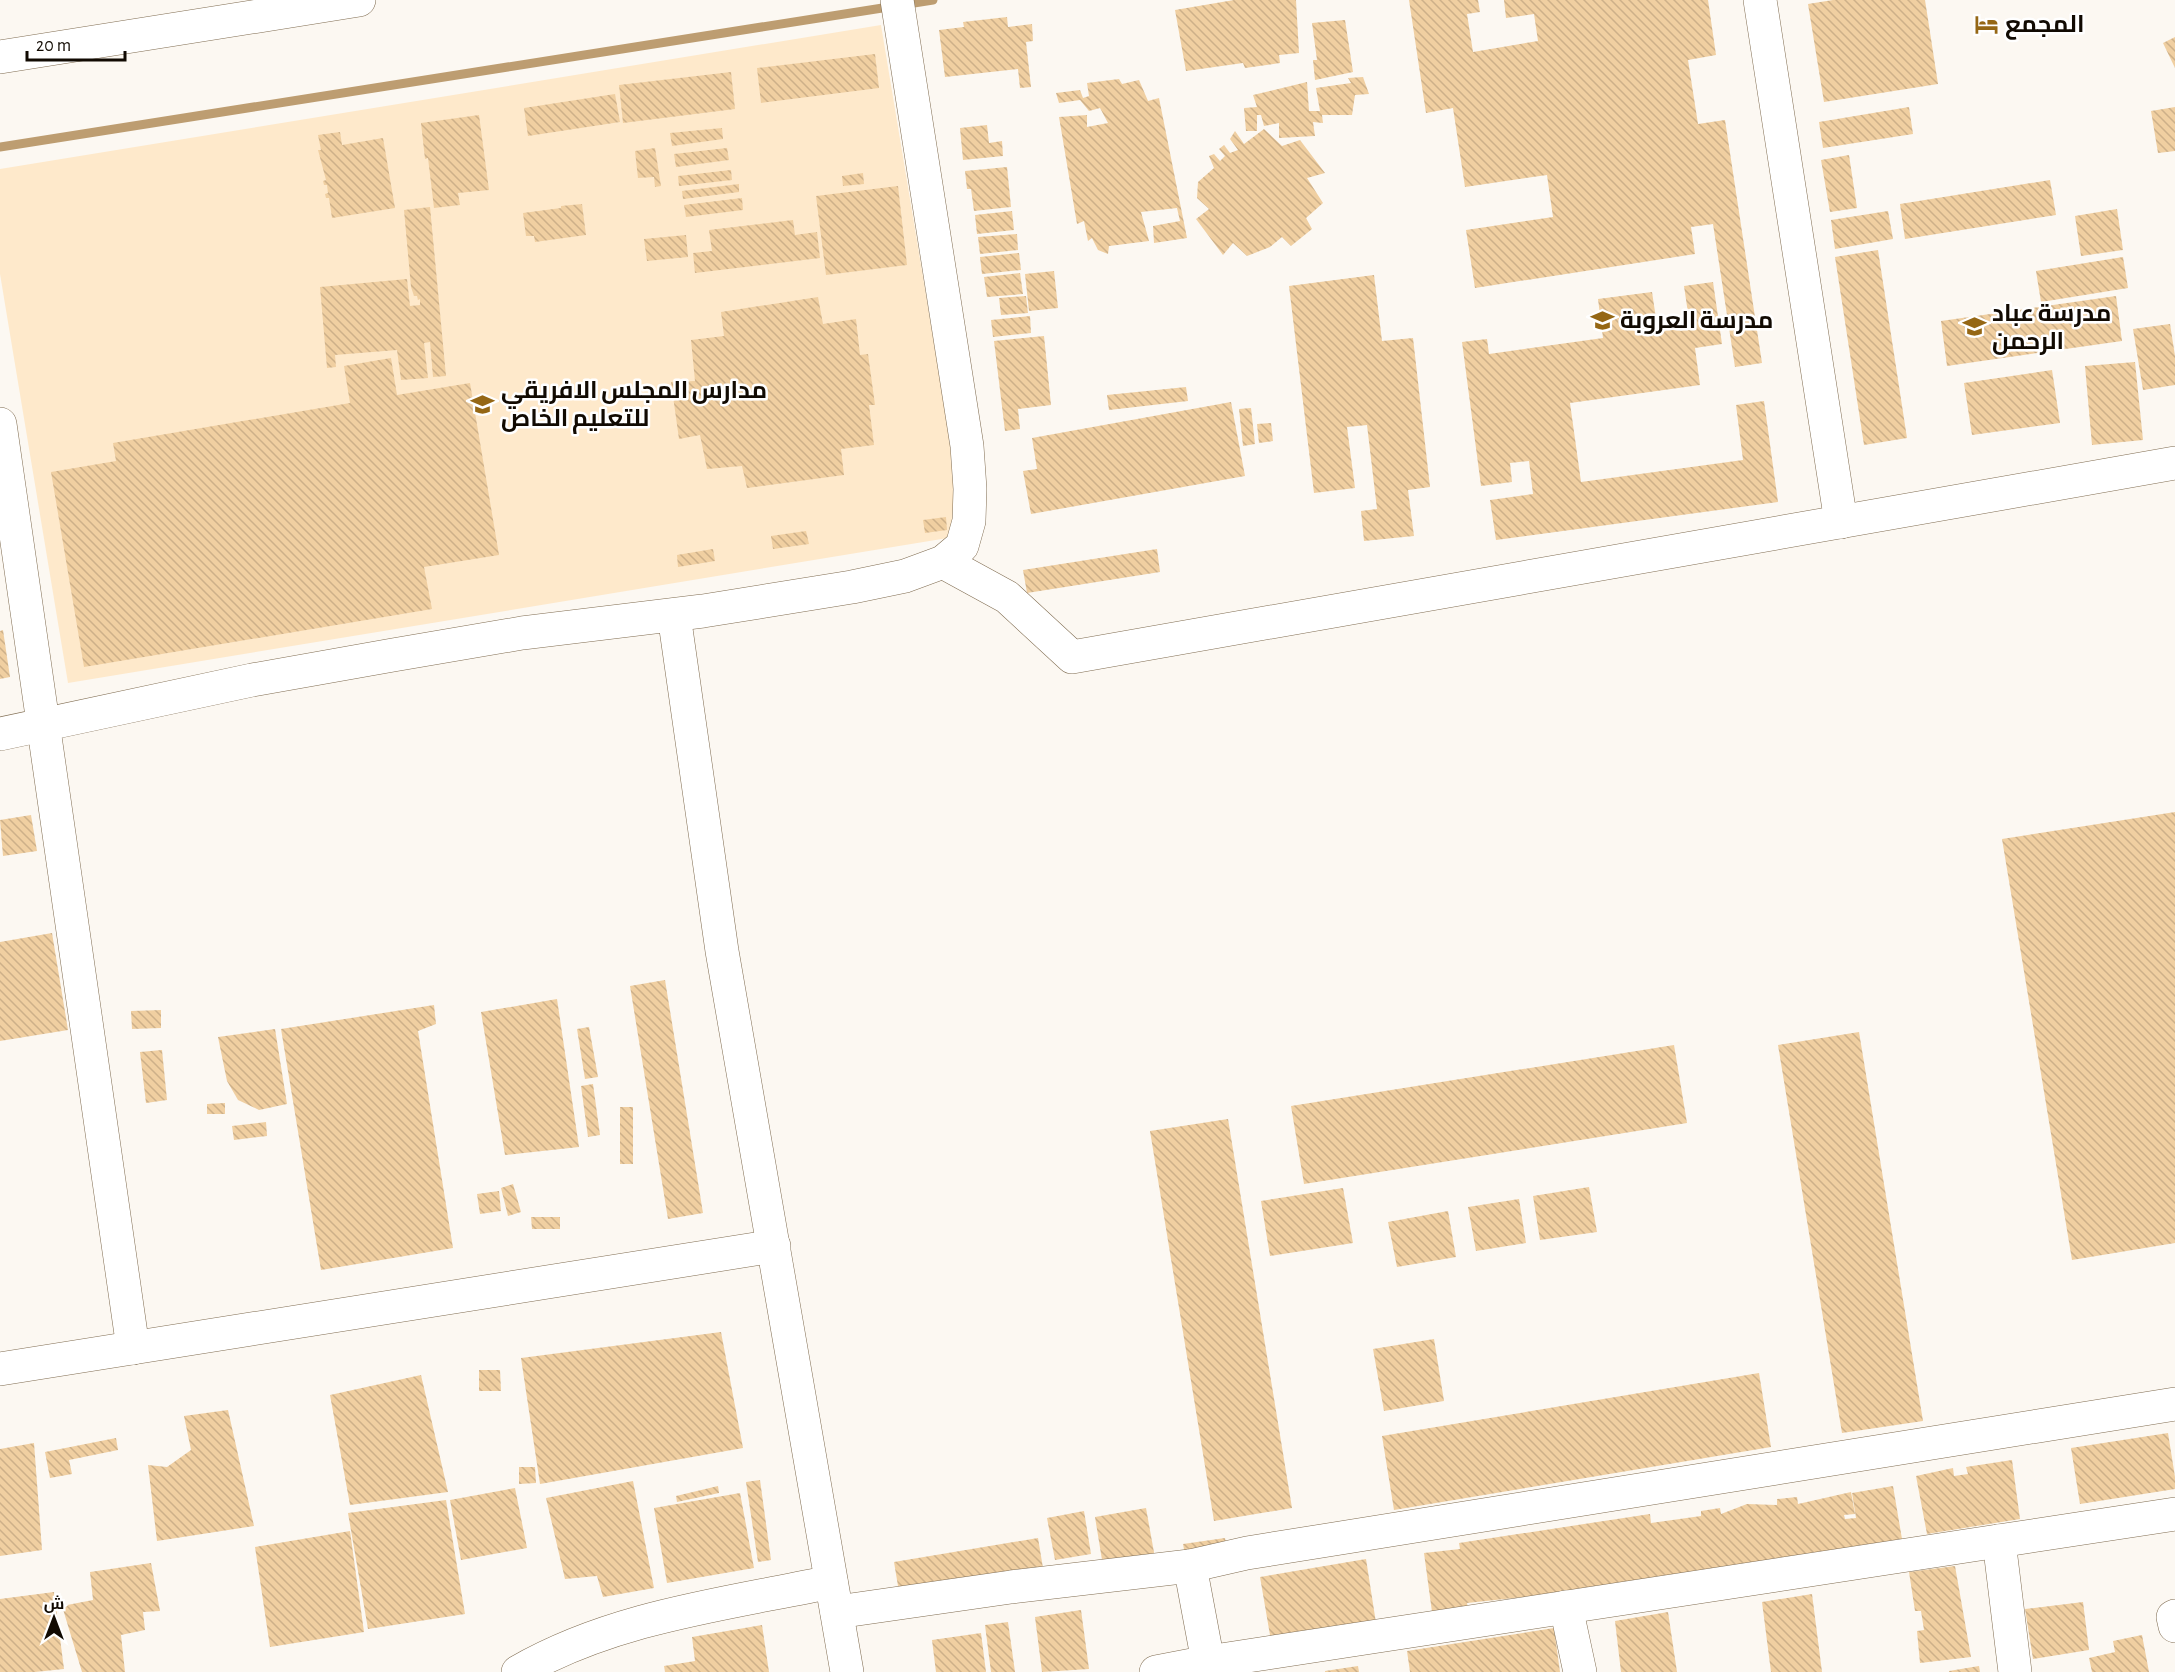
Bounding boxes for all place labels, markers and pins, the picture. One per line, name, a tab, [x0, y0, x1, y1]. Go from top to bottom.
hotel icon: المجمع	[1974, 11, 2000, 37]
place label: المجمع	[2005, 13, 2084, 40]
place label: مدرسة عباد الرحمن	[1992, 302, 2111, 355]
school or university icon: مدرسة العروبة	[1589, 307, 1615, 333]
place label: مدرسة العروبة	[1620, 309, 1773, 334]
school or university icon: مدرسة عباد الرحمن	[1961, 314, 1987, 340]
place label: مدارس المجلس الافريقي للتعليم الخاص	[501, 379, 767, 434]
school or university icon: مدارس المجلس الافريقي للتعليم الخاص	[470, 391, 496, 417]

